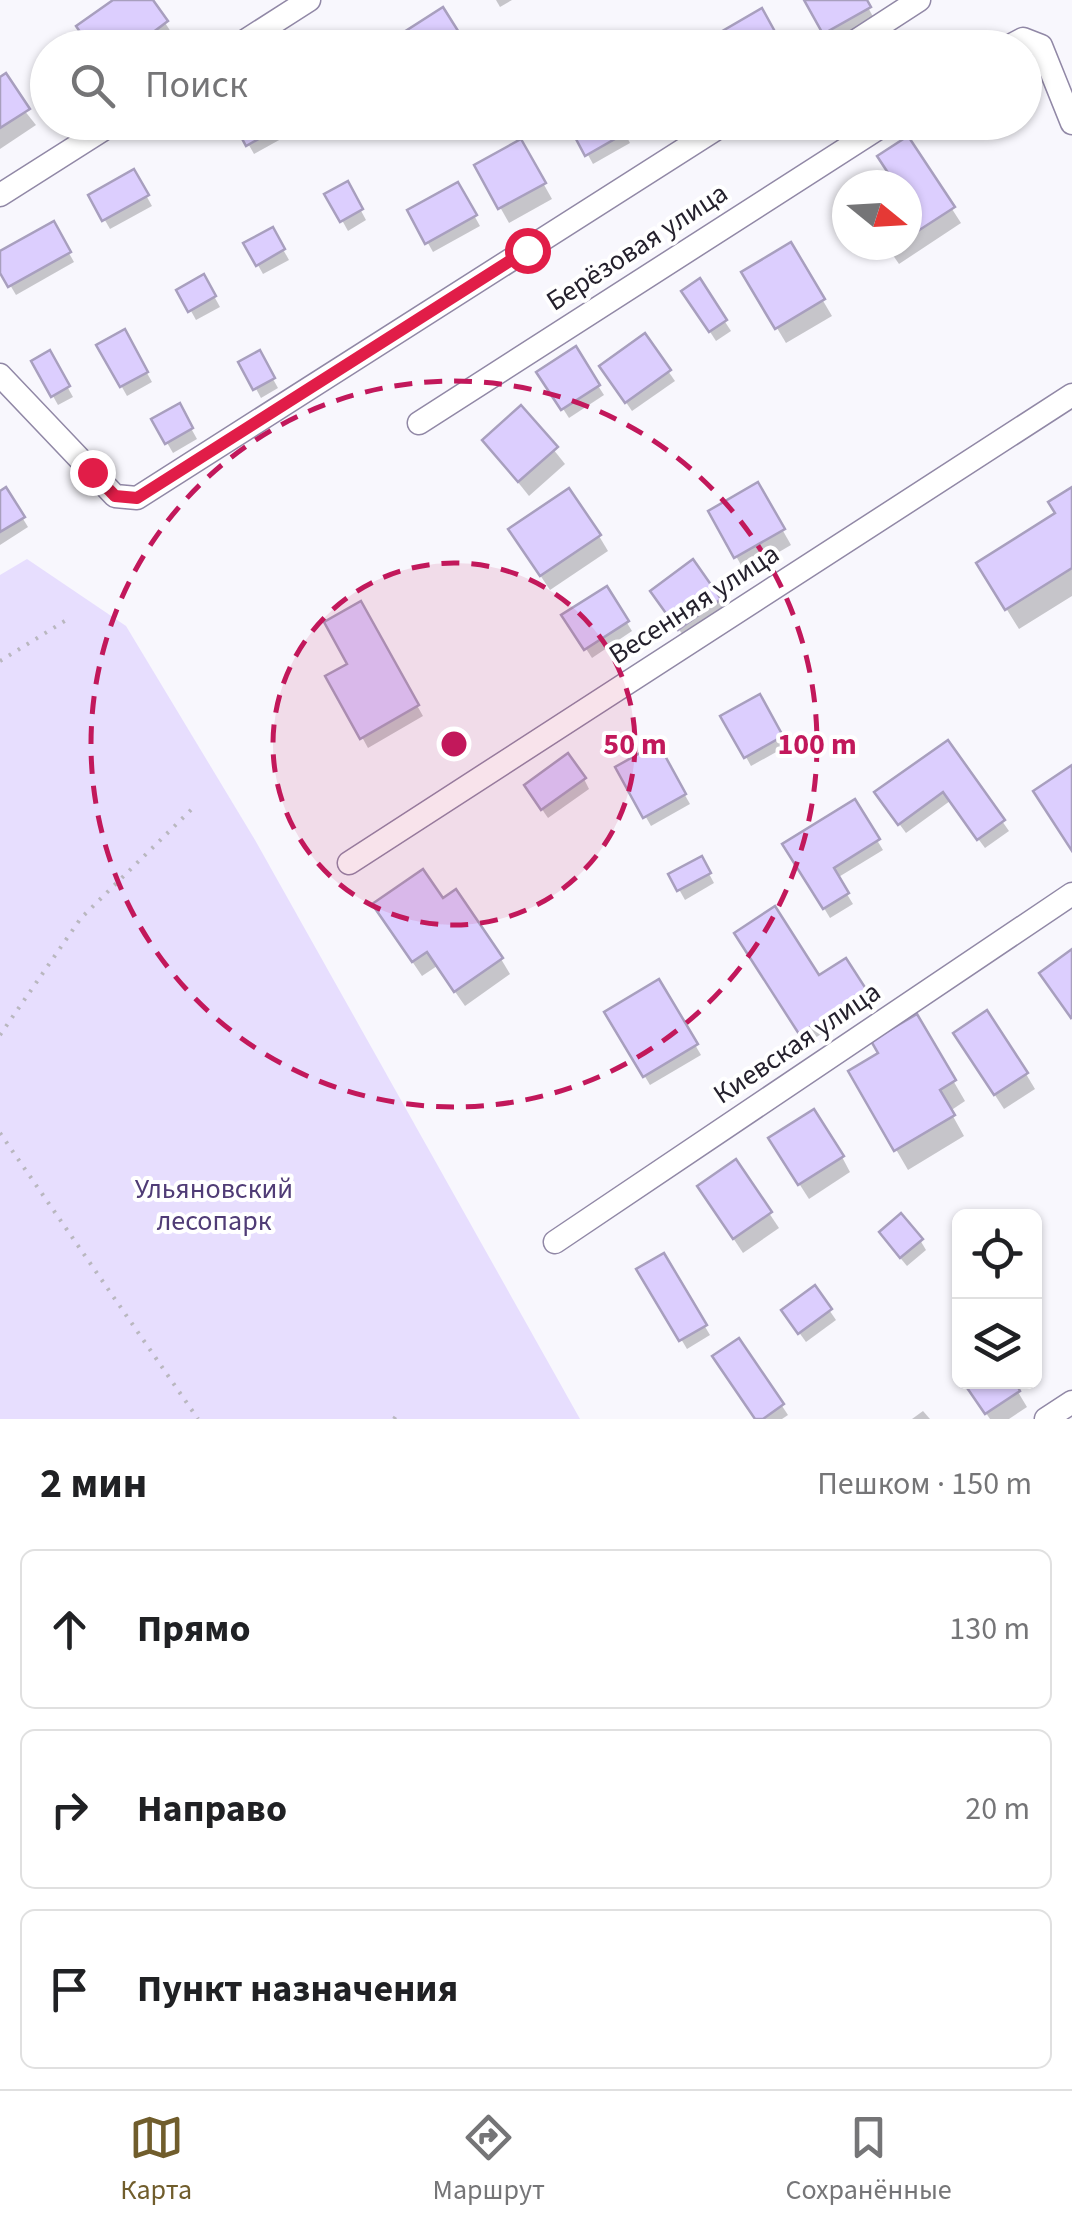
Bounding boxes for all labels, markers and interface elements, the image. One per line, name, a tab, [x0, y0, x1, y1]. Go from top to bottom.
search box	[30, 30, 1042, 140]
icon: search	[65, 58, 120, 113]
text: Поиск	[145, 58, 248, 112]
north arrow	[832, 170, 922, 260]
street label: Берёзовая улица	[538, 173, 736, 321]
route start	[505, 228, 551, 274]
route end	[70, 450, 116, 496]
street label: Весенняя улица	[601, 534, 787, 674]
text: 50 m	[603, 723, 667, 766]
text: 100 m	[777, 723, 857, 766]
centre of rings	[436, 726, 472, 762]
street label: Киевская улица	[705, 972, 889, 1114]
park label: Ульяновский лесопарк	[135, 1169, 293, 1241]
map controls	[952, 1209, 1042, 1389]
button: locate	[952, 1209, 1042, 1299]
button: layers	[952, 1299, 1042, 1389]
text: 2 мин	[40, 1454, 147, 1514]
text: Пешком · 150 m	[817, 1461, 1032, 1507]
icon: ahead	[42, 1602, 97, 1657]
text: Прямо	[137, 1602, 251, 1656]
text: 130 m	[949, 1606, 1030, 1652]
icon: right	[42, 1782, 97, 1837]
text: Направо	[137, 1782, 287, 1836]
text: 20 m	[965, 1786, 1030, 1832]
icon: arrive	[42, 1962, 97, 2017]
text: Пункт назначения	[137, 1962, 458, 2016]
tab: Карта	[120, 2110, 192, 2210]
tab: Маршрут	[433, 2110, 545, 2210]
tab: Сохранённые	[785, 2110, 952, 2210]

